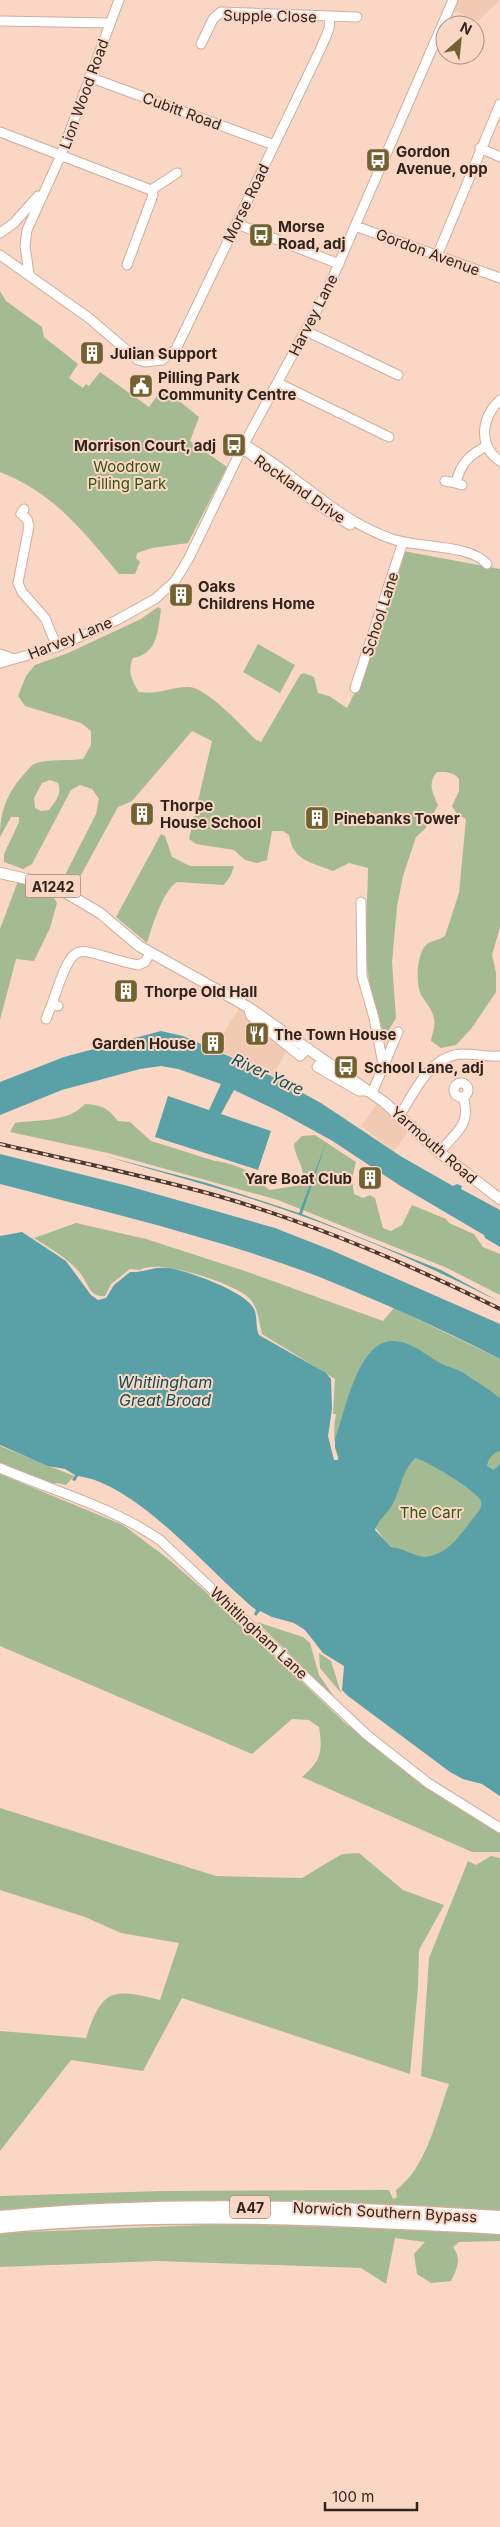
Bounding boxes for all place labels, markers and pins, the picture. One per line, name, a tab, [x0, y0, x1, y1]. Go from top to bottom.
place label: Gordon Avenue, opp	[396, 142, 488, 178]
bus stop icon: Gordon Avenue, opp	[365, 147, 391, 173]
place label: Morse Road, adj	[278, 217, 346, 253]
bus stop icon: Morse Road, adj	[248, 222, 274, 248]
building icon: Julian Support	[79, 340, 105, 366]
place label: Julian Support	[110, 344, 218, 363]
place label: Pilling Park Community Centre	[158, 368, 296, 404]
public building icon: Pilling Park Community Centre	[128, 373, 154, 399]
bus stop icon: Morrison Court, adj	[221, 432, 247, 458]
place label: Morrison Court, adj	[74, 436, 216, 455]
place label: Oaks Childrens Home	[198, 577, 315, 613]
building icon: Oaks Childrens Home	[168, 582, 194, 608]
place label: Thorpe House School	[160, 796, 261, 832]
building icon: Thorpe House School	[129, 801, 155, 827]
building icon: Pinebanks Tower	[304, 805, 330, 831]
place label: Pinebanks Tower	[334, 809, 460, 828]
building icon: Thorpe Old Hall	[113, 978, 139, 1004]
place label: Thorpe Old Hall	[144, 982, 257, 1001]
restaurant icon: The Town House	[244, 1021, 270, 1047]
place label: The Town House	[274, 1025, 396, 1044]
building icon: Garden House	[200, 1030, 226, 1056]
place label: Garden House	[92, 1034, 196, 1053]
bus stop icon: School Lane, adj	[333, 1054, 359, 1080]
place label: School Lane, adj	[364, 1058, 484, 1077]
building icon: Yare Boat Club	[357, 1165, 383, 1191]
place label: Yare Boat Club	[245, 1169, 352, 1188]

